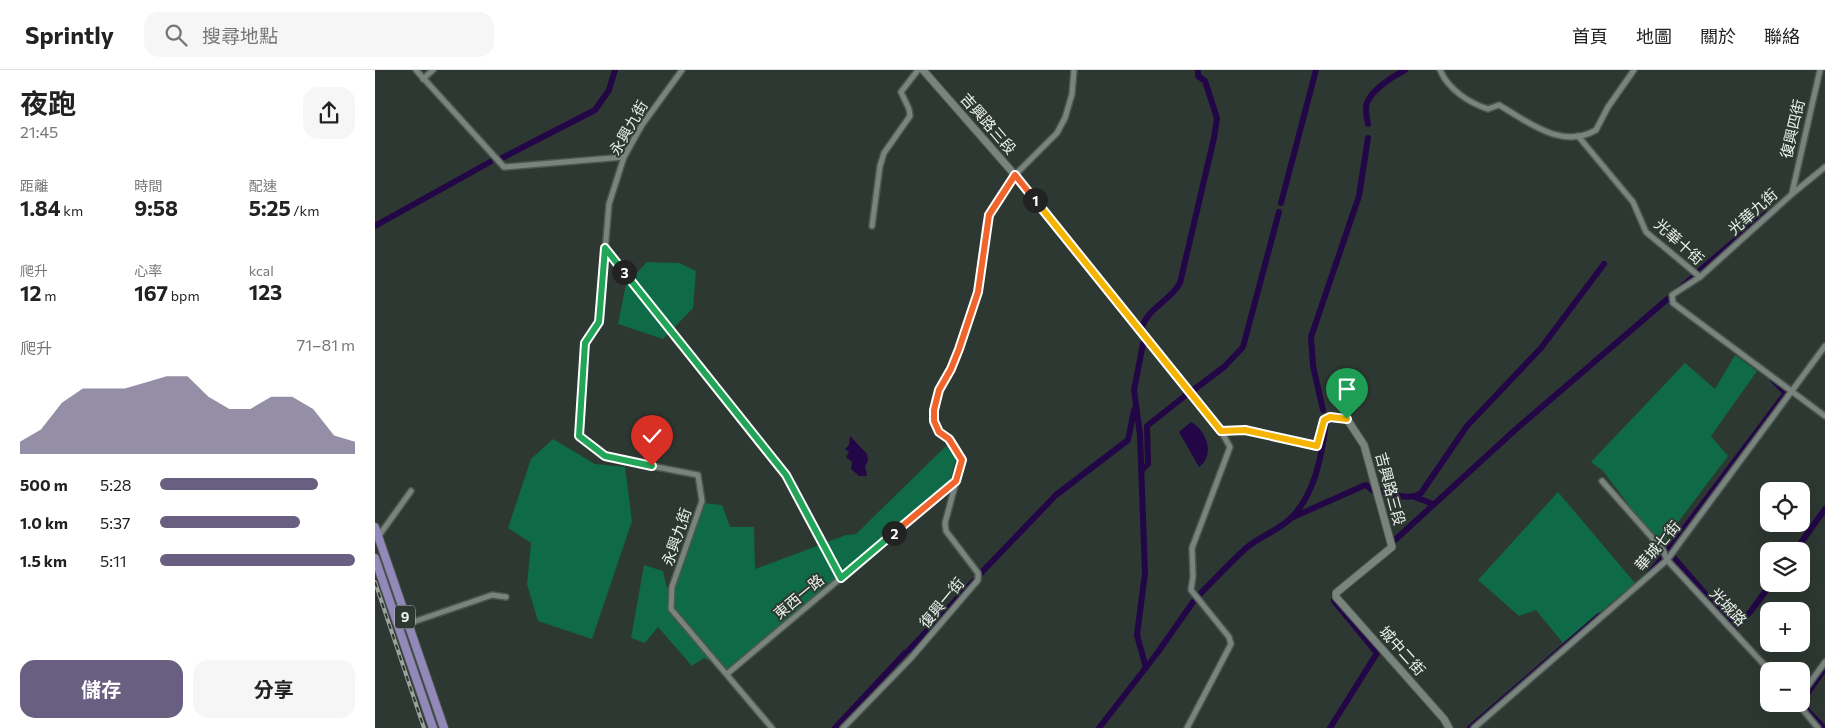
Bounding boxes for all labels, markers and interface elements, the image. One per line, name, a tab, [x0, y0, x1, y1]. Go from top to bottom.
search box	[144, 12, 494, 57]
text: Sprintly	[25, 20, 114, 49]
icon: search	[162, 21, 190, 49]
text: 搜尋地點	[202, 24, 278, 47]
text: 首頁	[1572, 25, 1608, 47]
text: 地圖	[1636, 25, 1672, 47]
text: 關於	[1700, 25, 1736, 47]
text: 聯絡	[1764, 25, 1800, 47]
text: 夜跑	[20, 86, 76, 120]
button: share	[303, 87, 355, 139]
street label: 吉興路三段	[957, 89, 1020, 158]
street label: 永興九街	[605, 97, 651, 158]
street label: 復興四街	[1777, 98, 1808, 160]
text: 21:45	[20, 122, 58, 141]
text: 距離	[20, 177, 48, 194]
text: 時間	[134, 177, 162, 194]
text: 配速	[249, 177, 277, 194]
street label: 光華九街	[1724, 184, 1781, 238]
pin: 1	[1023, 188, 1047, 212]
text: 1	[1032, 192, 1039, 209]
text: 1.84	[20, 195, 61, 220]
text: 9:58	[134, 195, 178, 220]
text: 5:25	[249, 195, 291, 220]
text: km	[61, 202, 83, 219]
text: /km	[291, 202, 319, 219]
street label: 光華十街	[1651, 214, 1708, 268]
pin: 3	[611, 260, 637, 284]
text: 爬升	[20, 262, 48, 279]
text: 心率	[134, 262, 162, 279]
text: kcal	[249, 262, 274, 279]
text: 3	[620, 264, 629, 281]
text: 123	[249, 279, 282, 304]
text: 12	[20, 280, 41, 305]
text: 167	[134, 280, 168, 305]
text: m	[41, 287, 56, 304]
text: bpm	[168, 287, 200, 304]
text: 71–81 m	[297, 335, 355, 354]
text: 爬升	[20, 338, 52, 357]
pin	[1326, 368, 1368, 419]
icon: arrive	[1333, 375, 1361, 403]
pin	[631, 415, 673, 466]
icon: check	[638, 422, 666, 450]
street label: 吉興路三段	[1373, 450, 1409, 527]
text: 500 m	[20, 475, 68, 494]
text: 5:28	[100, 475, 132, 494]
map controls	[1760, 482, 1810, 712]
button: locate	[1760, 482, 1810, 532]
street label: 永興九街	[658, 505, 694, 568]
text: 1.0 km	[20, 513, 68, 532]
text: 5:37	[100, 513, 130, 532]
street label: 華城七街	[1631, 517, 1684, 574]
pin: 2	[881, 520, 907, 546]
text: 2	[891, 525, 898, 542]
button: layers	[1760, 542, 1810, 592]
text: 1.5 km	[20, 551, 67, 570]
text: 5:11	[100, 551, 127, 570]
street label: 東西一路	[770, 570, 827, 622]
street label: 復興一街	[915, 574, 967, 631]
street label: 光城路	[1707, 584, 1751, 629]
button: +	[1760, 602, 1810, 652]
road number: 9	[395, 606, 415, 628]
street label: 城中二街	[1376, 622, 1430, 679]
button: 儲存	[20, 660, 183, 718]
button: 分享	[193, 660, 355, 718]
button: −	[1760, 662, 1810, 712]

